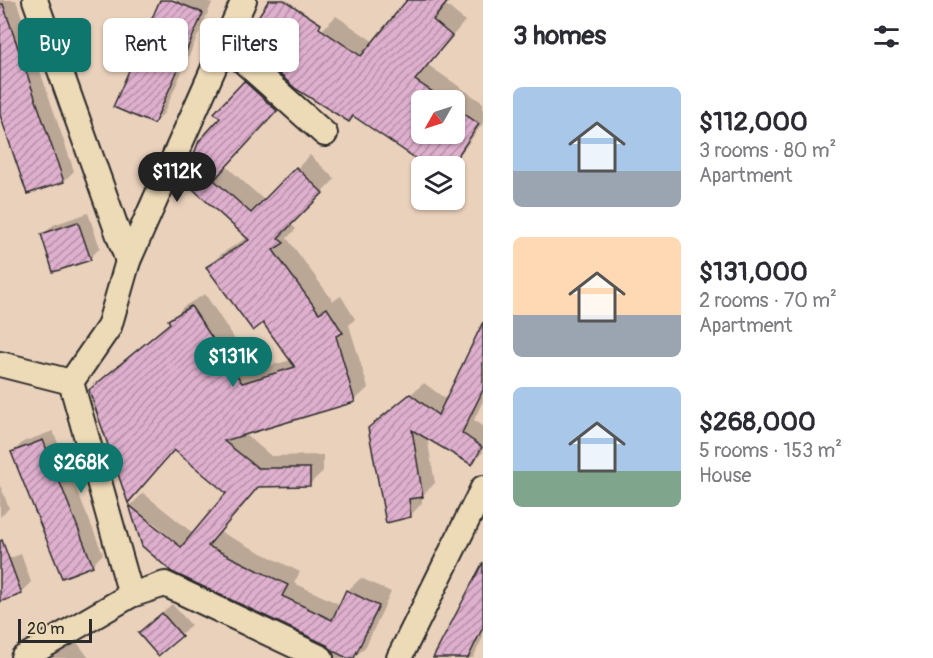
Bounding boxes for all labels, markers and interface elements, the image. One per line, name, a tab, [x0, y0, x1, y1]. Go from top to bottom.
chip: Buy	[18, 18, 91, 72]
chip: Rent	[103, 18, 188, 72]
chip: Filters	[200, 18, 299, 72]
text: 3 homes	[513, 20, 606, 52]
icon: filters	[870, 20, 903, 53]
north arrow	[411, 90, 465, 144]
map controls	[411, 90, 465, 210]
text: $112,000	[699, 106, 808, 138]
icon: home	[561, 111, 633, 183]
text: 3 rooms · 80 m²	[699, 138, 836, 163]
pin: $112K	[135, 152, 219, 203]
button: layers	[411, 156, 465, 210]
text: $112K	[152, 159, 202, 184]
text: Apartment	[699, 163, 792, 188]
text: $131,000	[699, 256, 808, 288]
icon: home	[561, 261, 633, 333]
text: 2 rooms · 70 m²	[699, 288, 837, 313]
text: Apartment	[699, 313, 792, 338]
pin: $131K	[191, 337, 275, 388]
text: $131K	[208, 344, 258, 369]
text: $268,000	[699, 406, 816, 438]
icon: home	[561, 411, 633, 483]
text: 5 rooms · 153 m²	[699, 438, 842, 463]
pin: $268K	[39, 443, 123, 494]
text: $268K	[53, 450, 109, 475]
text: House	[699, 463, 751, 488]
scale bar	[18, 616, 92, 644]
text: 20 m	[27, 619, 65, 639]

